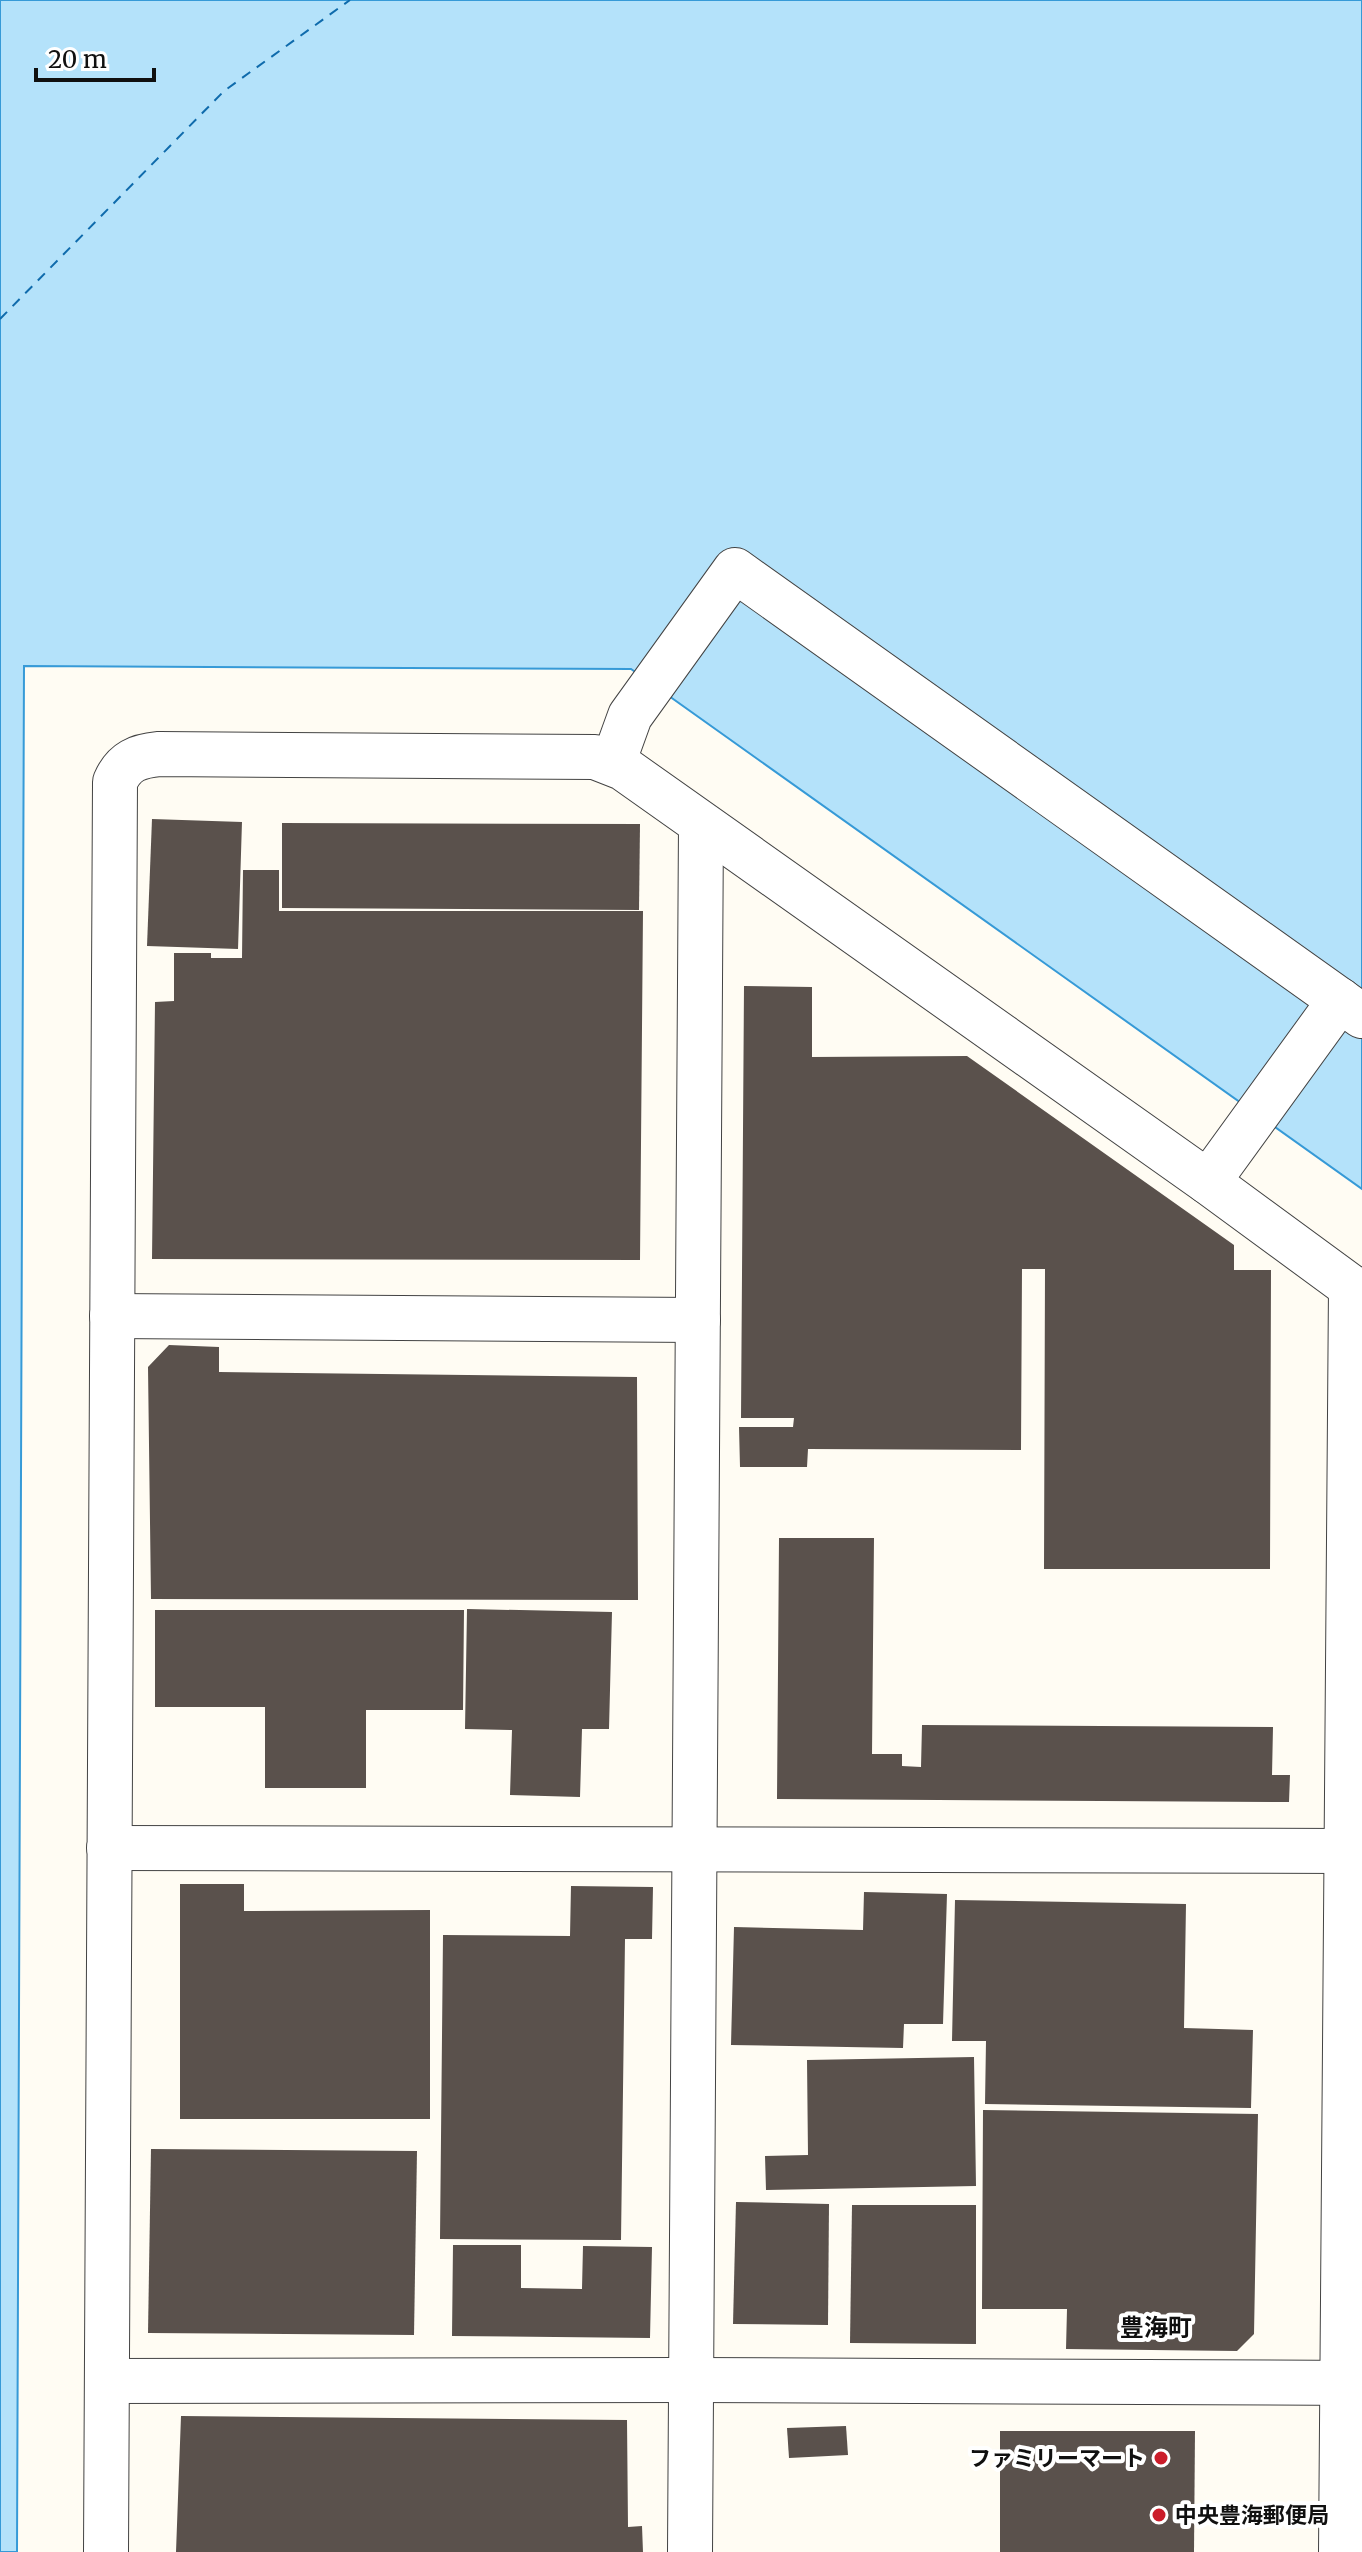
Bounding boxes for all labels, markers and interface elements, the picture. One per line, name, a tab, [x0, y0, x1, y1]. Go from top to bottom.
scale bar	[36, 32, 154, 82]
text: 20 m	[48, 44, 107, 75]
district label: 豊海町	[1120, 2312, 1192, 2343]
place label: ファミリーマート	[969, 2444, 1145, 2472]
marker: ファミリーマート	[1152, 2449, 1170, 2467]
place label: 中央豊海郵便局	[1175, 2501, 1329, 2529]
marker: 中央豊海郵便局	[1150, 2506, 1168, 2524]

